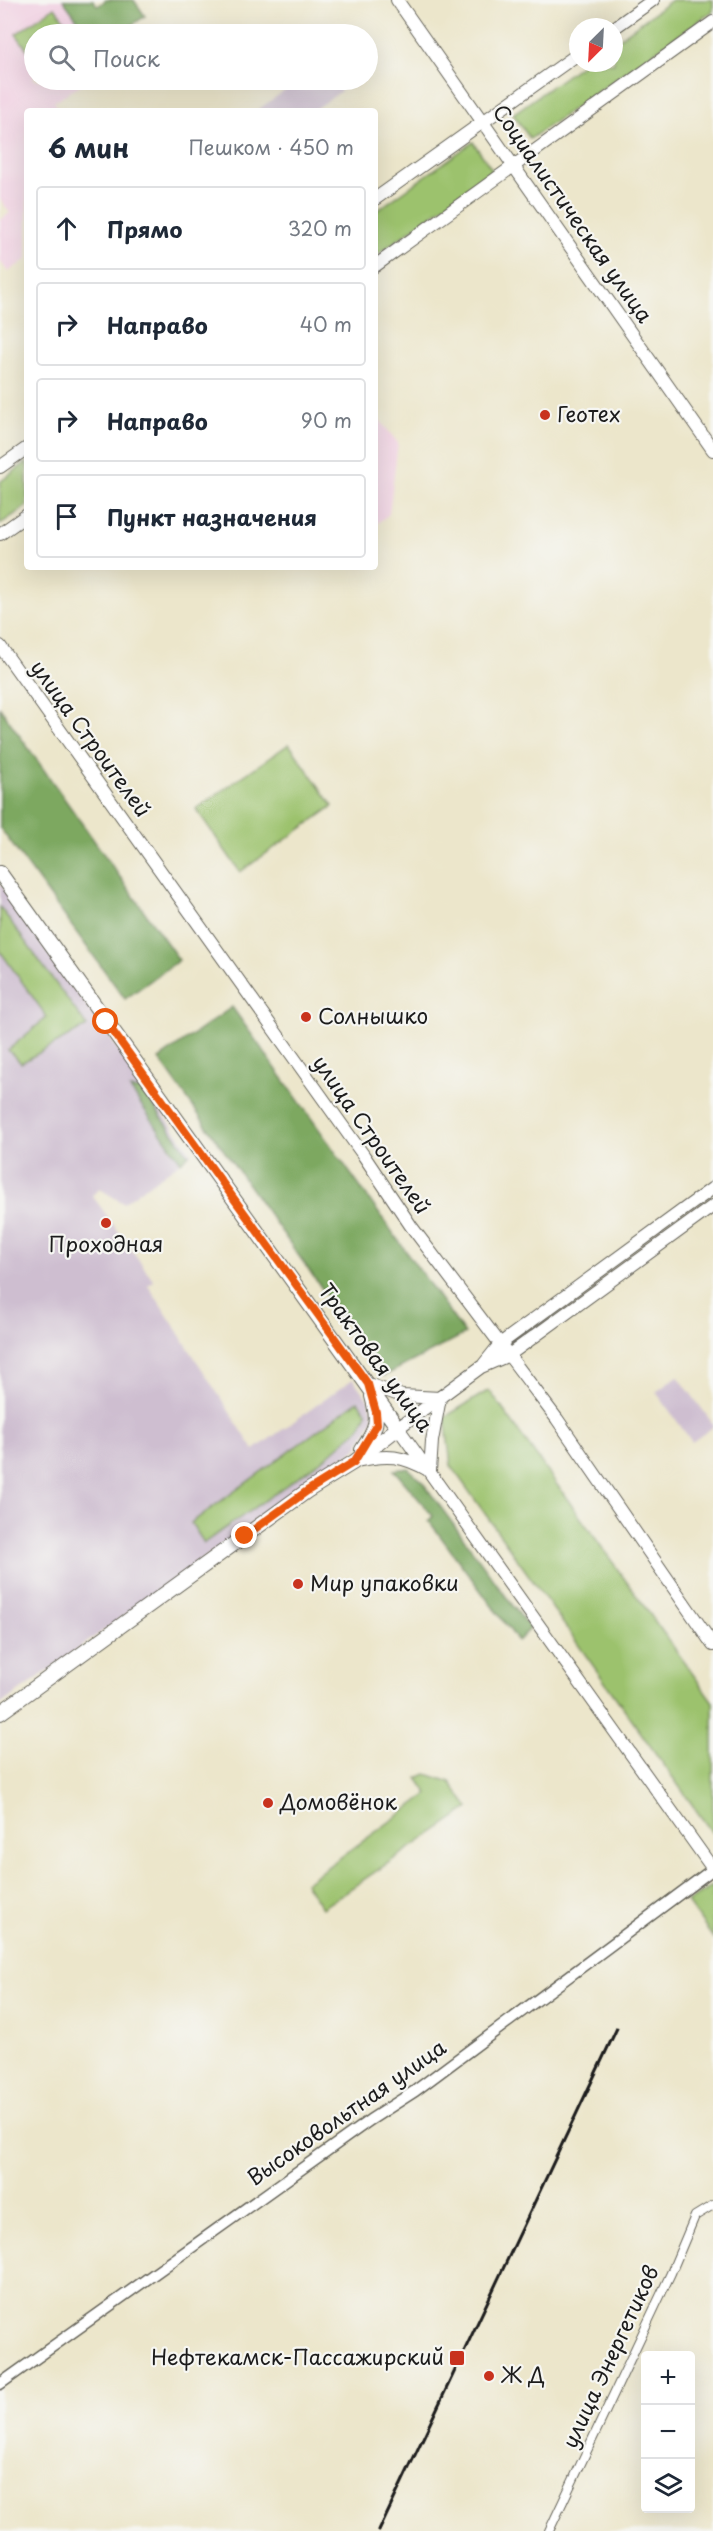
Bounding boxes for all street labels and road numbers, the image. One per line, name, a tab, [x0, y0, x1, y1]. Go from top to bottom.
street label: Социалистическая улица	[486, 97, 662, 329]
street label: улица Строителей	[24, 653, 160, 823]
street label: улица Строителей	[306, 1048, 440, 1220]
street label: Трактовая улица	[312, 1276, 442, 1439]
street label: Высоковольтная улица	[240, 2030, 453, 2192]
street label: улица Энергетиков	[553, 2259, 666, 2453]

